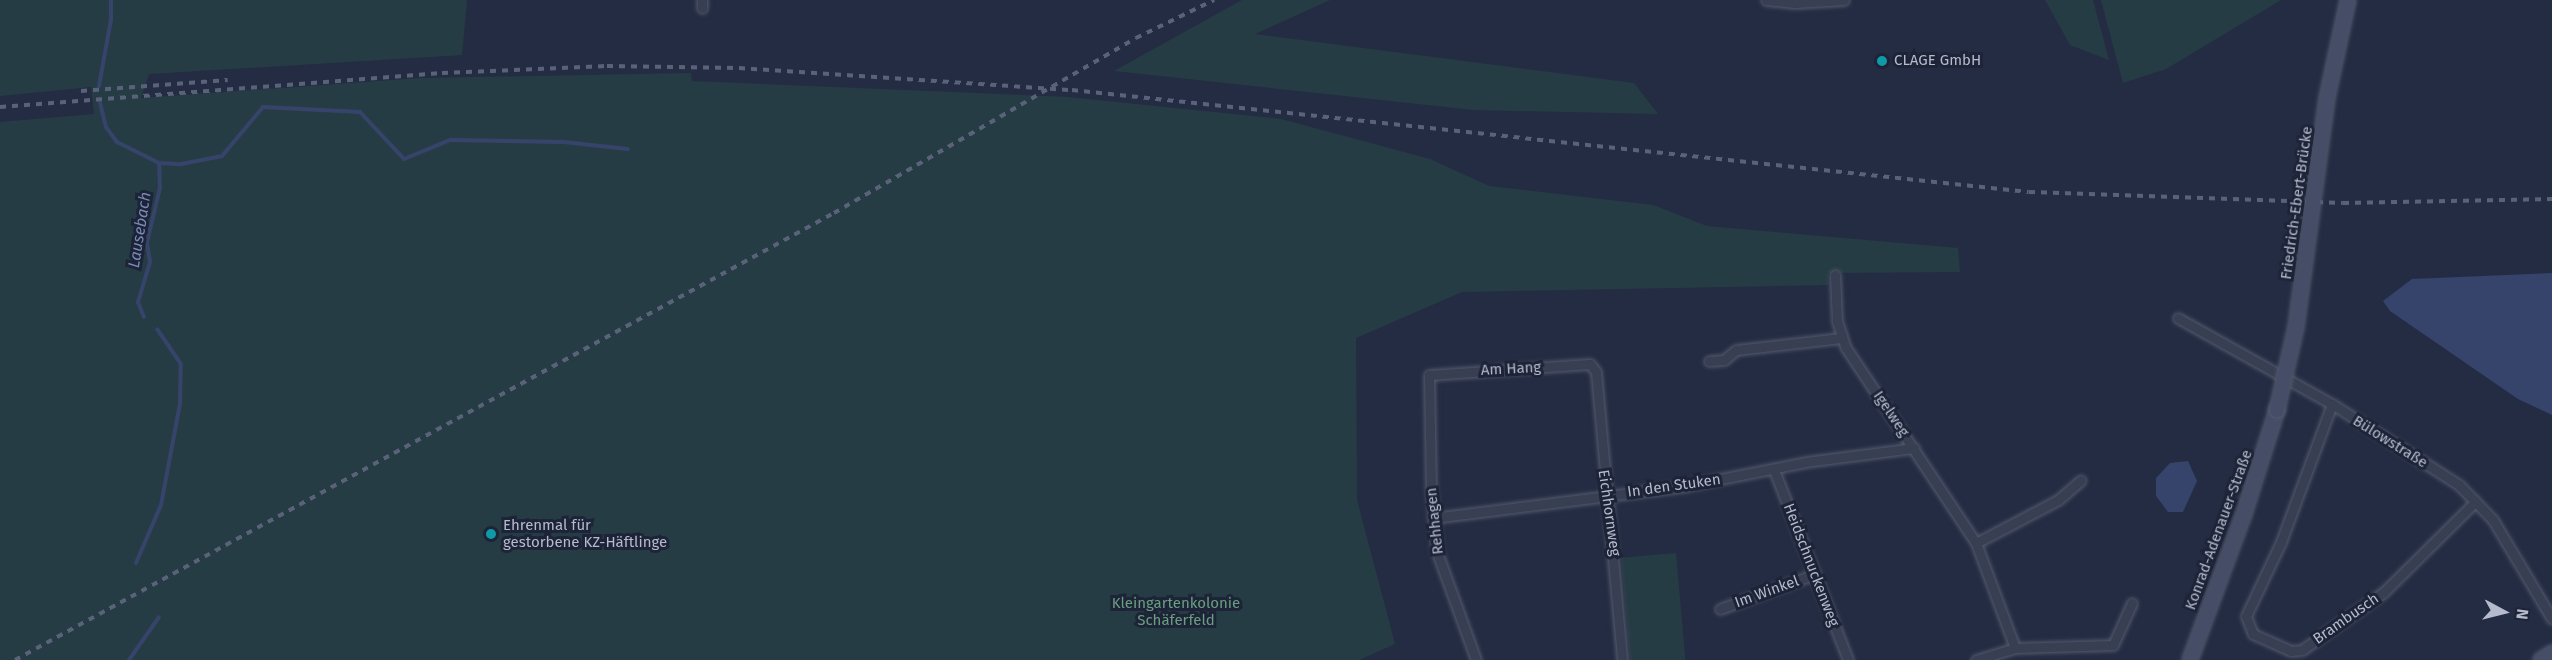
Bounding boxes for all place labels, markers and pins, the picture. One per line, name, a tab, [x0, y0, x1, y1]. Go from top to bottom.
place label: CLAGE GmbH	[1894, 52, 1981, 70]
marker: CLAGE GmbH	[1875, 54, 1889, 68]
place label: Ehrenmal für gestorbene KZ-Häftlinge	[503, 516, 667, 551]
marker: Ehrenmal für gestorbene KZ-Häftlinge	[484, 527, 498, 541]

